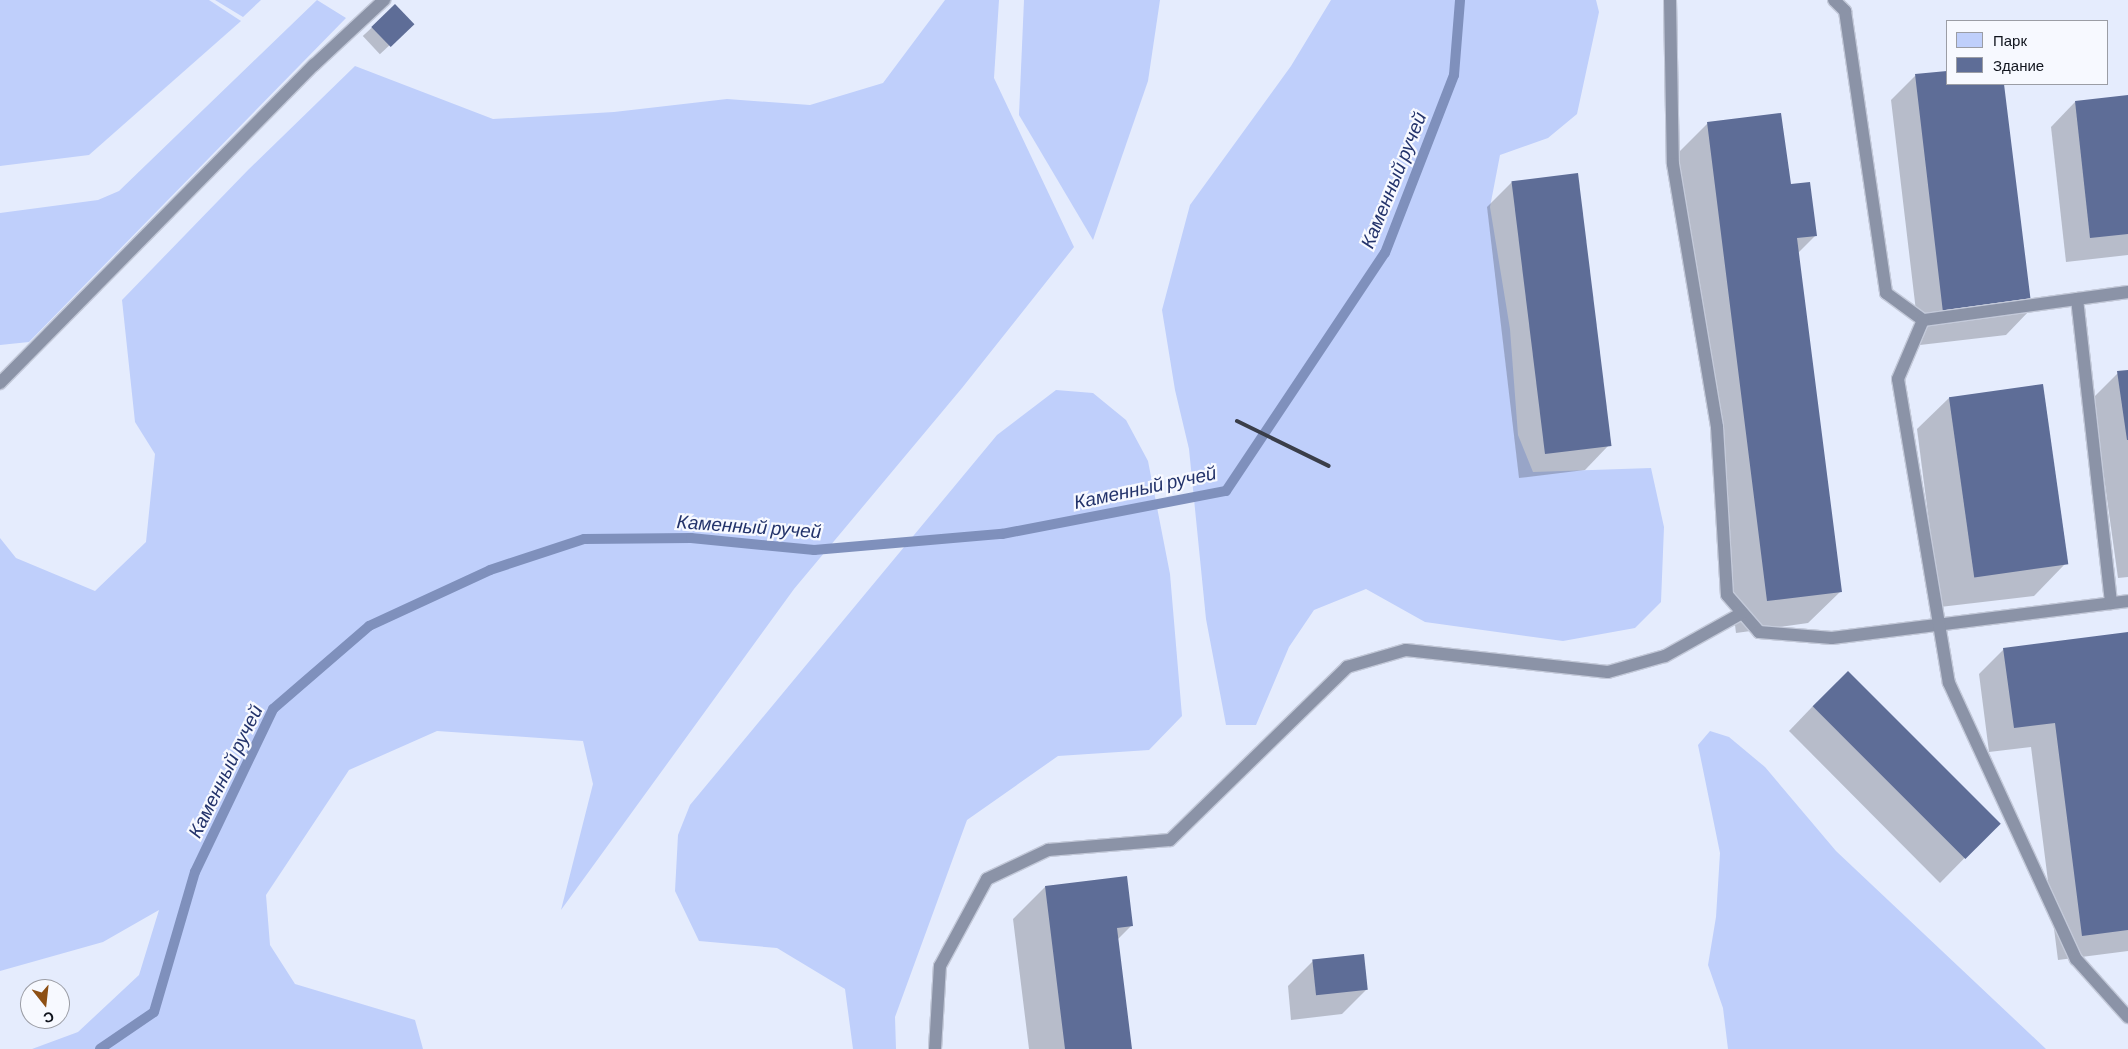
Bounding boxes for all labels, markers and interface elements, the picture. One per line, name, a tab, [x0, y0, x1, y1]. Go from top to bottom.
legend	[1946, 20, 2108, 85]
text: Парк	[1993, 31, 2027, 49]
text: Здание	[1993, 56, 2044, 74]
water label: Каменный ручей	[1355, 109, 1431, 251]
water label: Каменный ручей	[1072, 461, 1218, 513]
water label: Каменный ручей	[676, 510, 822, 542]
water label: Каменный ручей	[183, 701, 267, 841]
north arrow	[20, 979, 70, 1029]
text: С	[42, 1008, 56, 1028]

